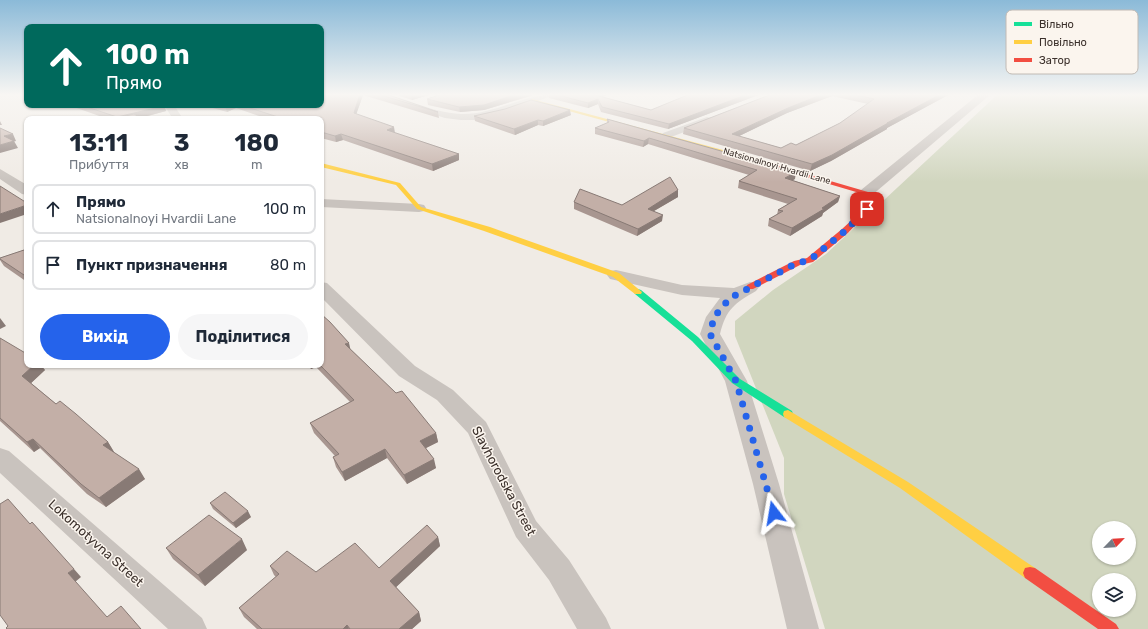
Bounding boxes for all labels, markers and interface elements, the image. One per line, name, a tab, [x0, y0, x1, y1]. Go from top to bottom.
legend	[1006, 10, 1138, 74]
text: Вільно	[1039, 18, 1074, 31]
text: Повільно	[1039, 36, 1087, 49]
text: 100 m	[106, 38, 190, 71]
icon: ahead	[40, 40, 92, 92]
text: Затор	[1039, 54, 1070, 67]
text: Прямо	[106, 72, 162, 94]
text: 13:11	[70, 129, 128, 157]
text: 3	[174, 129, 190, 157]
text: 180	[235, 129, 279, 157]
street label: Natsionalnoyi Hvardii Lane	[722, 146, 832, 186]
text: Прибуття	[69, 157, 129, 172]
text: хв	[175, 157, 189, 172]
text: m	[251, 157, 263, 172]
pin	[850, 192, 884, 226]
text: Прямо	[76, 193, 126, 211]
icon: ahead	[42, 198, 64, 220]
icon: arrive	[856, 198, 878, 220]
text: 100 m	[264, 200, 306, 218]
text: Natsionalnoyi Hvardii Lane	[76, 211, 236, 226]
icon: arrive	[42, 254, 64, 276]
text: Пункт призначення	[76, 256, 228, 274]
text: 80 m	[270, 256, 306, 274]
button: Вихід	[40, 314, 170, 360]
button: Поділитися	[178, 314, 308, 360]
street label: Slavhorodska Street	[469, 424, 539, 538]
position arrow	[753, 492, 795, 534]
street label: Lokomotyvna Street	[45, 496, 147, 590]
north arrow	[1092, 521, 1136, 565]
map controls	[1092, 521, 1136, 617]
button: layers	[1092, 573, 1136, 617]

